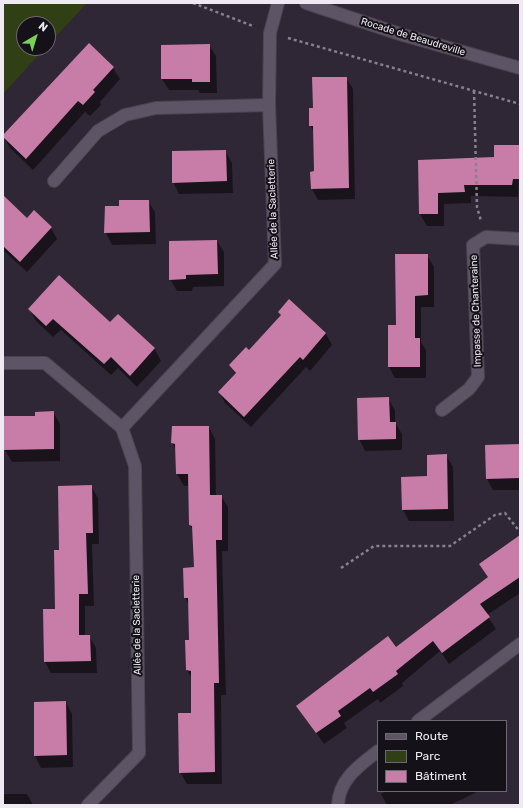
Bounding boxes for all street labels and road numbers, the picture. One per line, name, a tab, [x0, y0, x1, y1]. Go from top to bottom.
street label: Rocade de Beaudreville	[359, 15, 467, 59]
street label: Allée de la Sacletterie	[265, 159, 281, 259]
street label: Impasse de Chanteraine	[468, 255, 484, 367]
street label: Allée de la Sacletterie	[130, 575, 144, 675]

